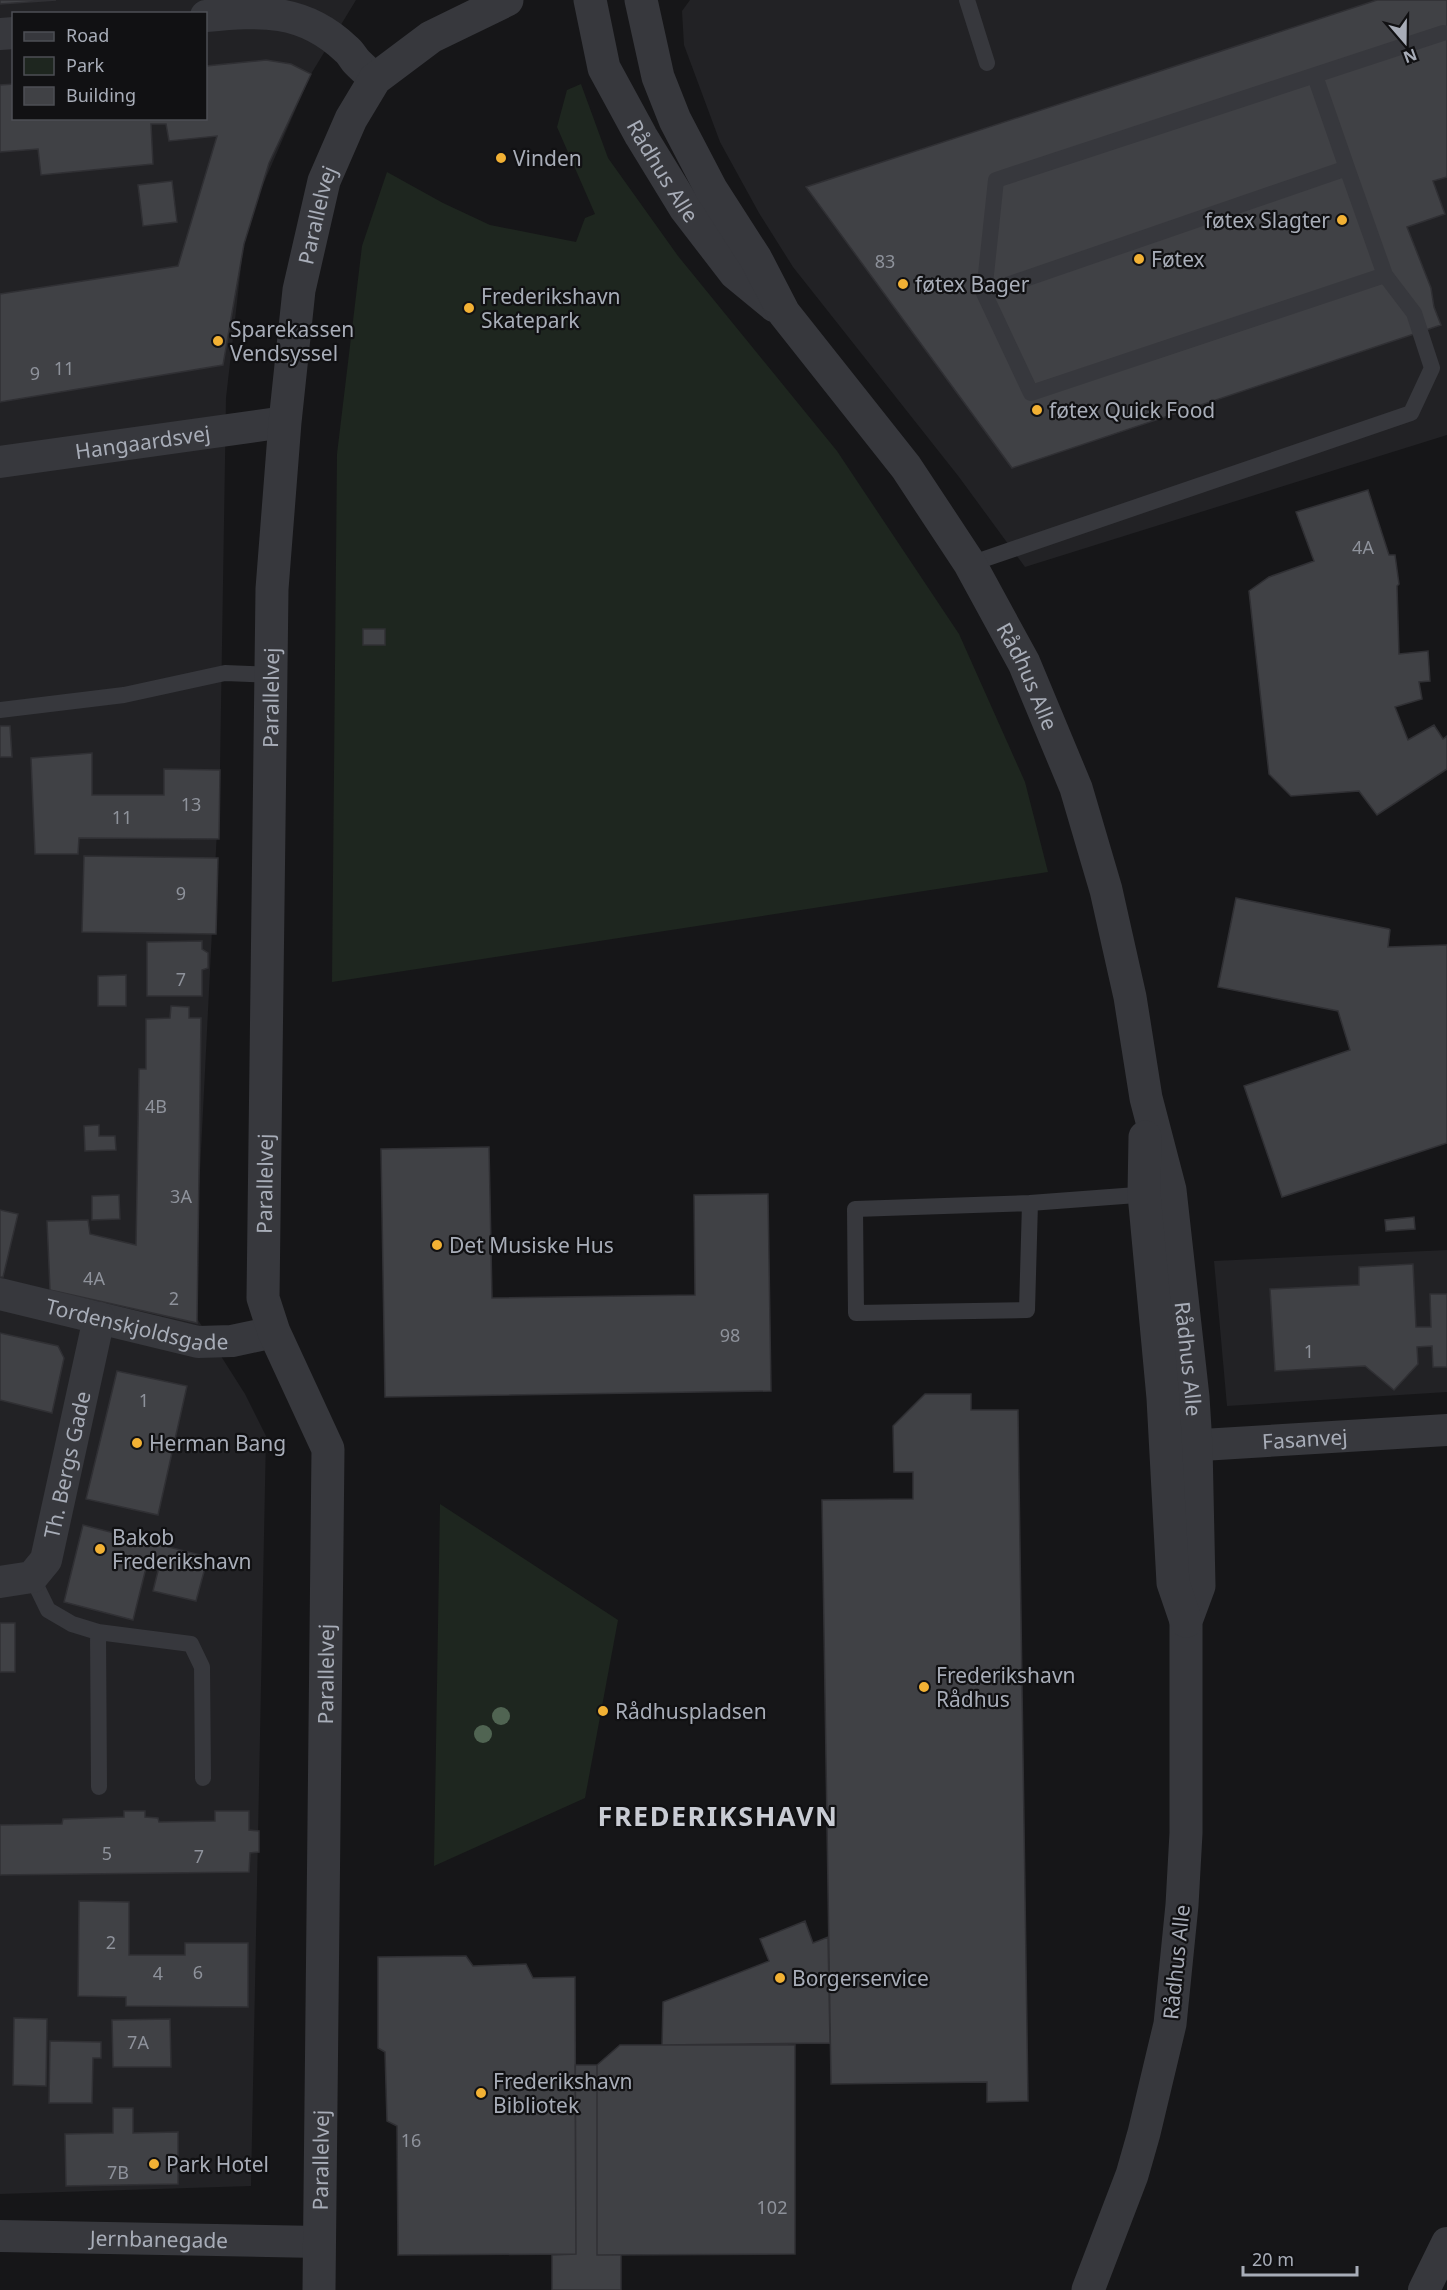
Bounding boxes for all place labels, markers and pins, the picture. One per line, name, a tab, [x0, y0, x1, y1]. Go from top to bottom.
place label: Vinden	[513, 144, 582, 172]
marker: Vinden	[494, 151, 508, 165]
place label: føtex Slagter	[1205, 206, 1330, 234]
marker: føtex Slagter	[1335, 213, 1349, 227]
place label: Føtex	[1151, 245, 1205, 273]
marker: Føtex	[1132, 252, 1146, 266]
place label: føtex Bager	[915, 270, 1030, 298]
marker: føtex Bager	[896, 277, 910, 291]
place label: Frederikshavn Skatepark	[481, 282, 621, 334]
marker: Frederikshavn Skatepark	[462, 301, 476, 315]
place label: Sparekassen Vendsyssel	[230, 315, 354, 367]
marker: Sparekassen Vendsyssel	[211, 334, 225, 348]
place label: føtex Quick Food	[1049, 396, 1215, 424]
marker: føtex Quick Food	[1030, 403, 1044, 417]
place label: Det Musiske Hus	[449, 1231, 614, 1259]
marker: Det Musiske Hus	[430, 1238, 444, 1252]
place label: Herman Bang	[149, 1429, 286, 1457]
marker: Herman Bang	[130, 1436, 144, 1450]
place label: Bakob Frederikshavn	[112, 1523, 252, 1575]
marker: Bakob Frederikshavn	[93, 1542, 107, 1556]
place label: Frederikshavn Rådhus	[936, 1661, 1076, 1713]
marker: Frederikshavn Rådhus	[917, 1680, 931, 1694]
place label: Rådhuspladsen	[615, 1697, 767, 1725]
marker: Rådhuspladsen	[596, 1704, 610, 1718]
place label: Borgerservice	[792, 1964, 929, 1992]
marker: Borgerservice	[773, 1971, 787, 1985]
place label: Frederikshavn Bibliotek	[493, 2067, 633, 2119]
marker: Frederikshavn Bibliotek	[474, 2086, 488, 2100]
place label: Park Hotel	[166, 2150, 269, 2178]
marker: Park Hotel	[147, 2157, 161, 2171]

